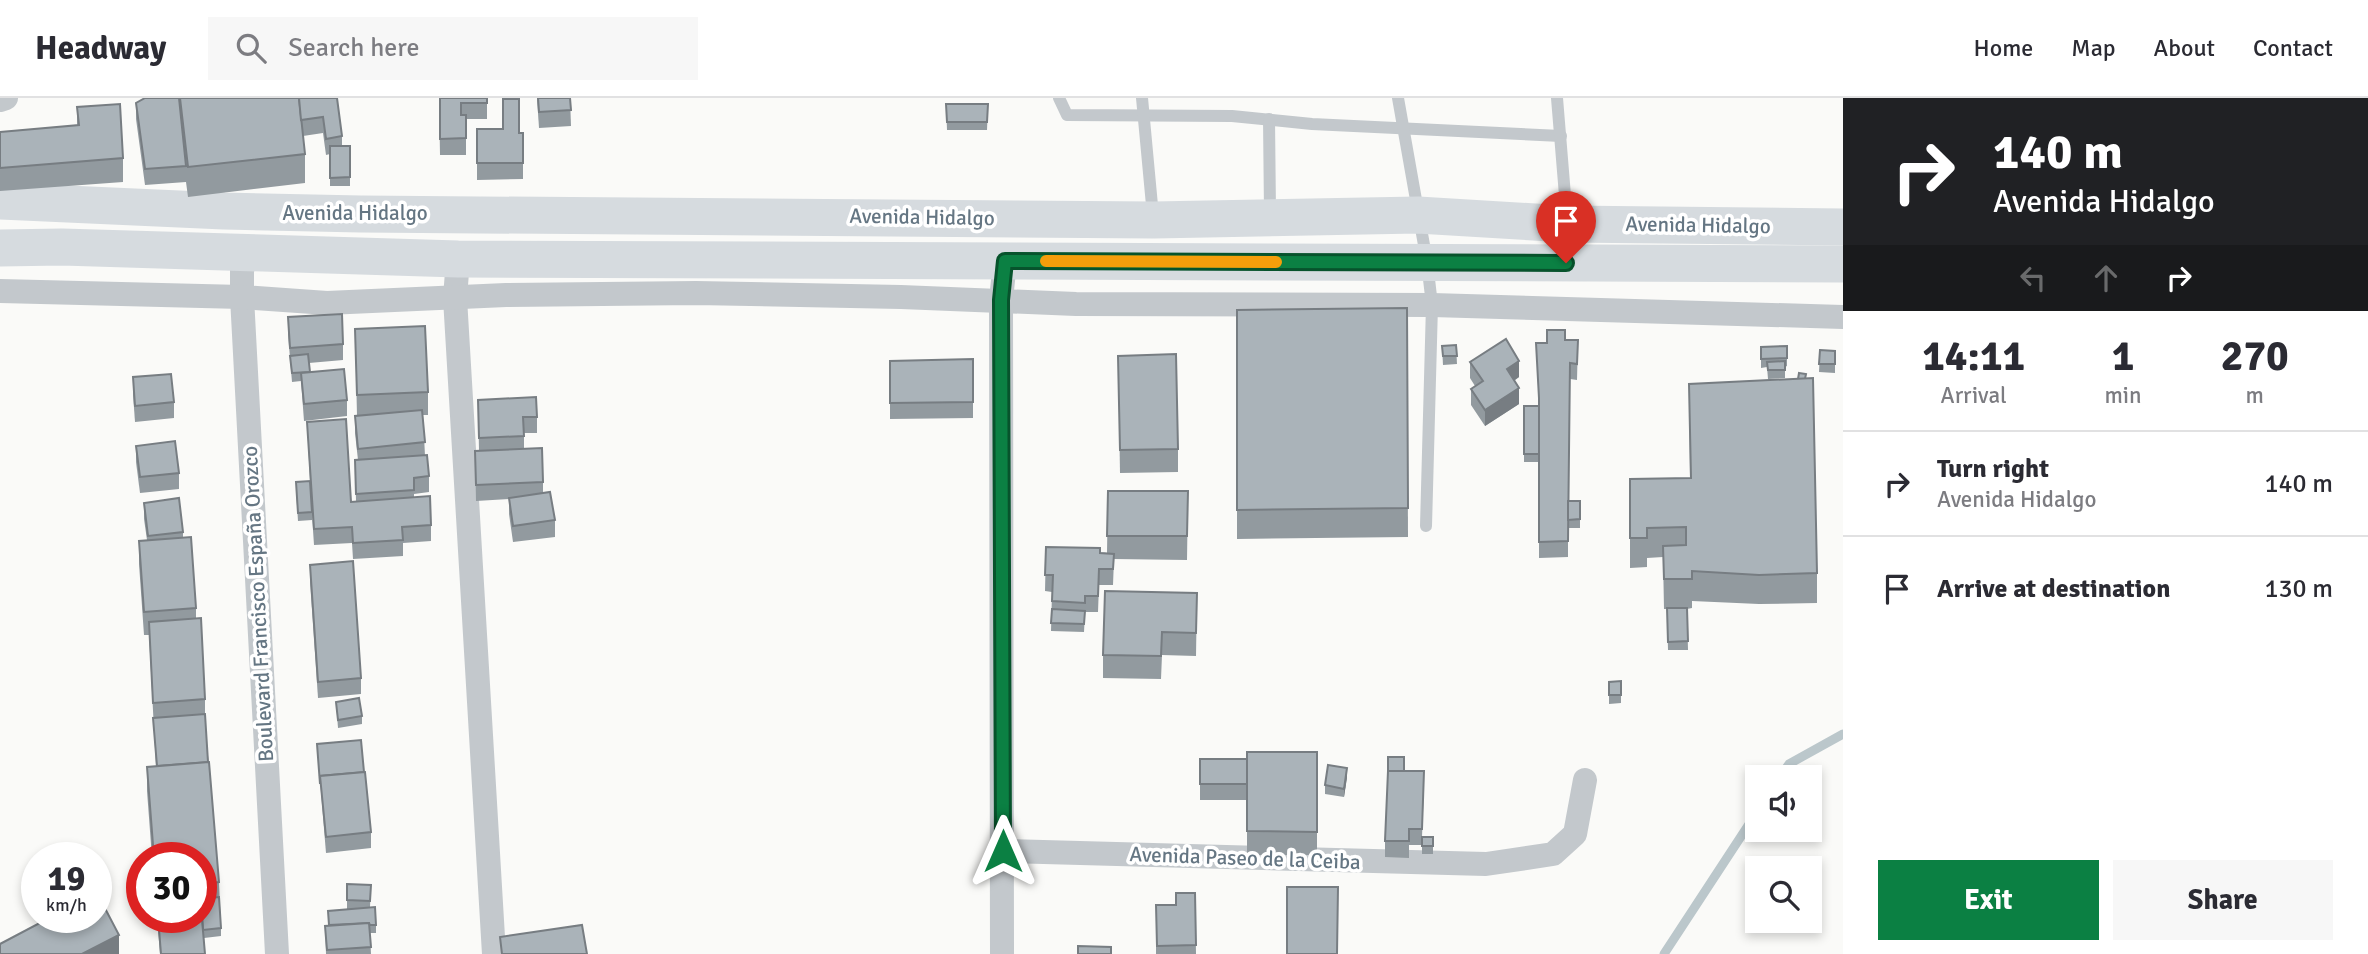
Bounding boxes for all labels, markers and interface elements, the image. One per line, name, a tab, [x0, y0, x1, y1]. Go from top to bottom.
search box	[208, 17, 698, 80]
text: Headway	[35, 28, 166, 69]
icon: search	[232, 29, 270, 67]
text: Search here	[288, 32, 419, 64]
text: Home	[1973, 33, 2033, 63]
text: Map	[2071, 33, 2116, 63]
text: About	[2154, 33, 2215, 63]
text: Contact	[2253, 33, 2333, 63]
text: 140 m	[1993, 122, 2123, 182]
icon: right	[1878, 126, 1969, 217]
text: Avenida Hidalgo	[1993, 182, 2215, 221]
pin	[1536, 191, 1596, 263]
street label: Avenida Hidalgo	[282, 200, 428, 226]
icon: arrive	[1547, 202, 1585, 240]
street label: Avenida Hidalgo	[849, 203, 995, 231]
street label: Avenida Hidalgo	[1625, 211, 1771, 239]
icon: left	[2014, 259, 2052, 297]
icon: ahead	[2087, 259, 2125, 297]
icon: right	[2160, 259, 2198, 297]
text: 14:11	[1922, 331, 2025, 382]
text: 1	[2112, 331, 2134, 382]
text: 270	[2221, 331, 2289, 382]
text: Arrival	[1941, 381, 2007, 410]
text: min	[2104, 381, 2142, 410]
text: m	[2246, 381, 2264, 410]
street label: Boulevard Francisco España Orozco	[237, 445, 279, 763]
text: Turn right	[1937, 453, 2049, 485]
icon: right	[1878, 465, 1916, 503]
text: 140 m	[2264, 468, 2333, 500]
text: Avenida Hidalgo	[1937, 485, 2096, 514]
icon: arrive	[1878, 570, 1916, 608]
text: Arrive at destination	[1937, 573, 2170, 605]
text: 130 m	[2264, 573, 2333, 605]
map controls	[1745, 765, 1822, 933]
button: sound	[1745, 765, 1822, 842]
position arrow	[966, 814, 1040, 888]
street label: Avenida Paseo de la Ceiba	[1129, 841, 1361, 875]
speed limit sign: 30	[126, 842, 217, 933]
button: search	[1745, 856, 1822, 933]
text: 19	[48, 857, 85, 900]
button: Exit	[1878, 860, 2099, 940]
button: Share	[2113, 860, 2333, 940]
text: km/h	[46, 894, 87, 916]

